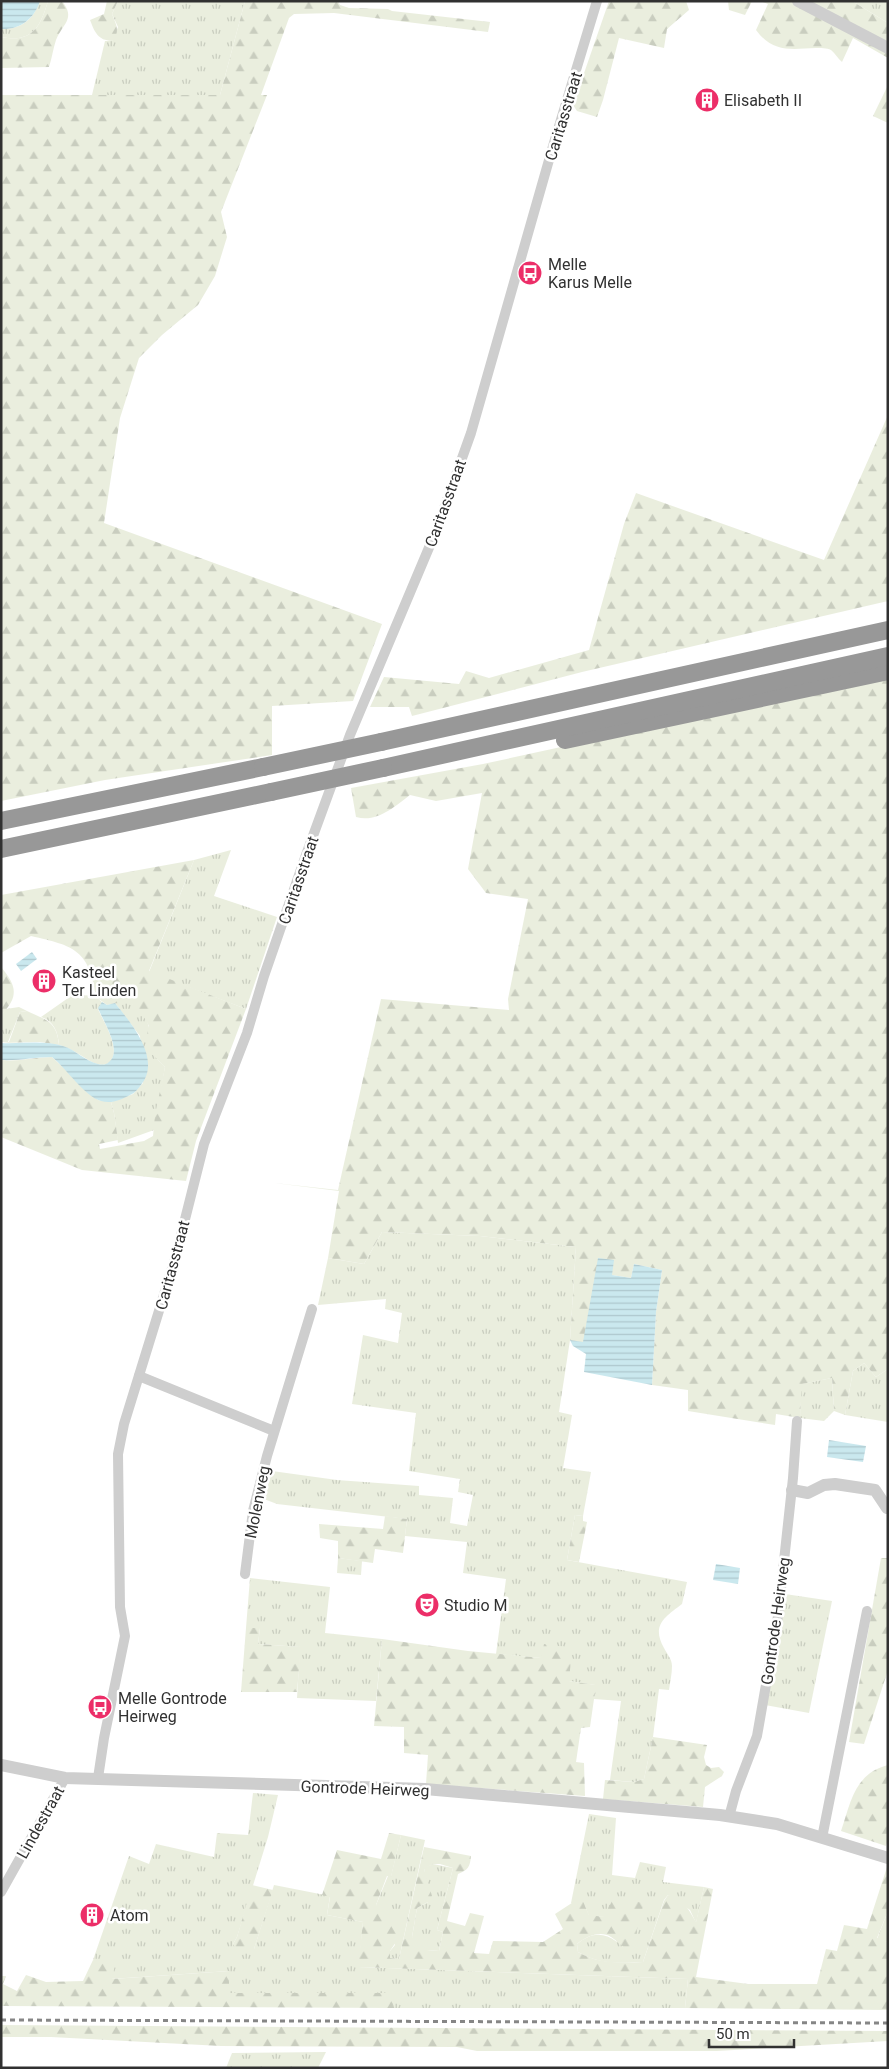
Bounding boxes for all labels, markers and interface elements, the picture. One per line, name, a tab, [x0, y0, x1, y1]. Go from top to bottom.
street label: Caritasstraat	[541, 69, 586, 163]
building icon: Elisabeth II	[694, 87, 720, 113]
place label: Elisabeth II	[724, 91, 802, 110]
place label: Melle Karus Melle	[548, 255, 632, 292]
bus stop icon: Melle Karus Melle	[517, 260, 543, 286]
street label: Caritasstraat	[421, 457, 470, 550]
street label: Caritasstraat	[275, 834, 322, 927]
place label: Kasteel Ter Linden	[62, 963, 136, 1000]
building icon: Kasteel Ter Linden	[31, 968, 57, 994]
street label: Caritasstraat	[151, 1218, 194, 1312]
street label: Molenweg	[241, 1464, 274, 1540]
street label: Gontrode Heirweg	[757, 1556, 794, 1686]
theatre icon: Studio M	[414, 1592, 440, 1618]
place label: Studio M	[444, 1596, 508, 1615]
place label: Melle Gontrode Heirweg	[118, 1689, 227, 1726]
bus stop icon: Melle Gontrode Heirweg	[87, 1694, 113, 1720]
street label: Gontrode Heirweg	[300, 1777, 430, 1800]
street label: Lindestraat	[13, 1783, 68, 1862]
building icon: Atom	[79, 1902, 105, 1928]
place label: Atom	[110, 1906, 149, 1925]
scale bar	[709, 2016, 794, 2048]
text: 50 m	[716, 2025, 750, 2043]

